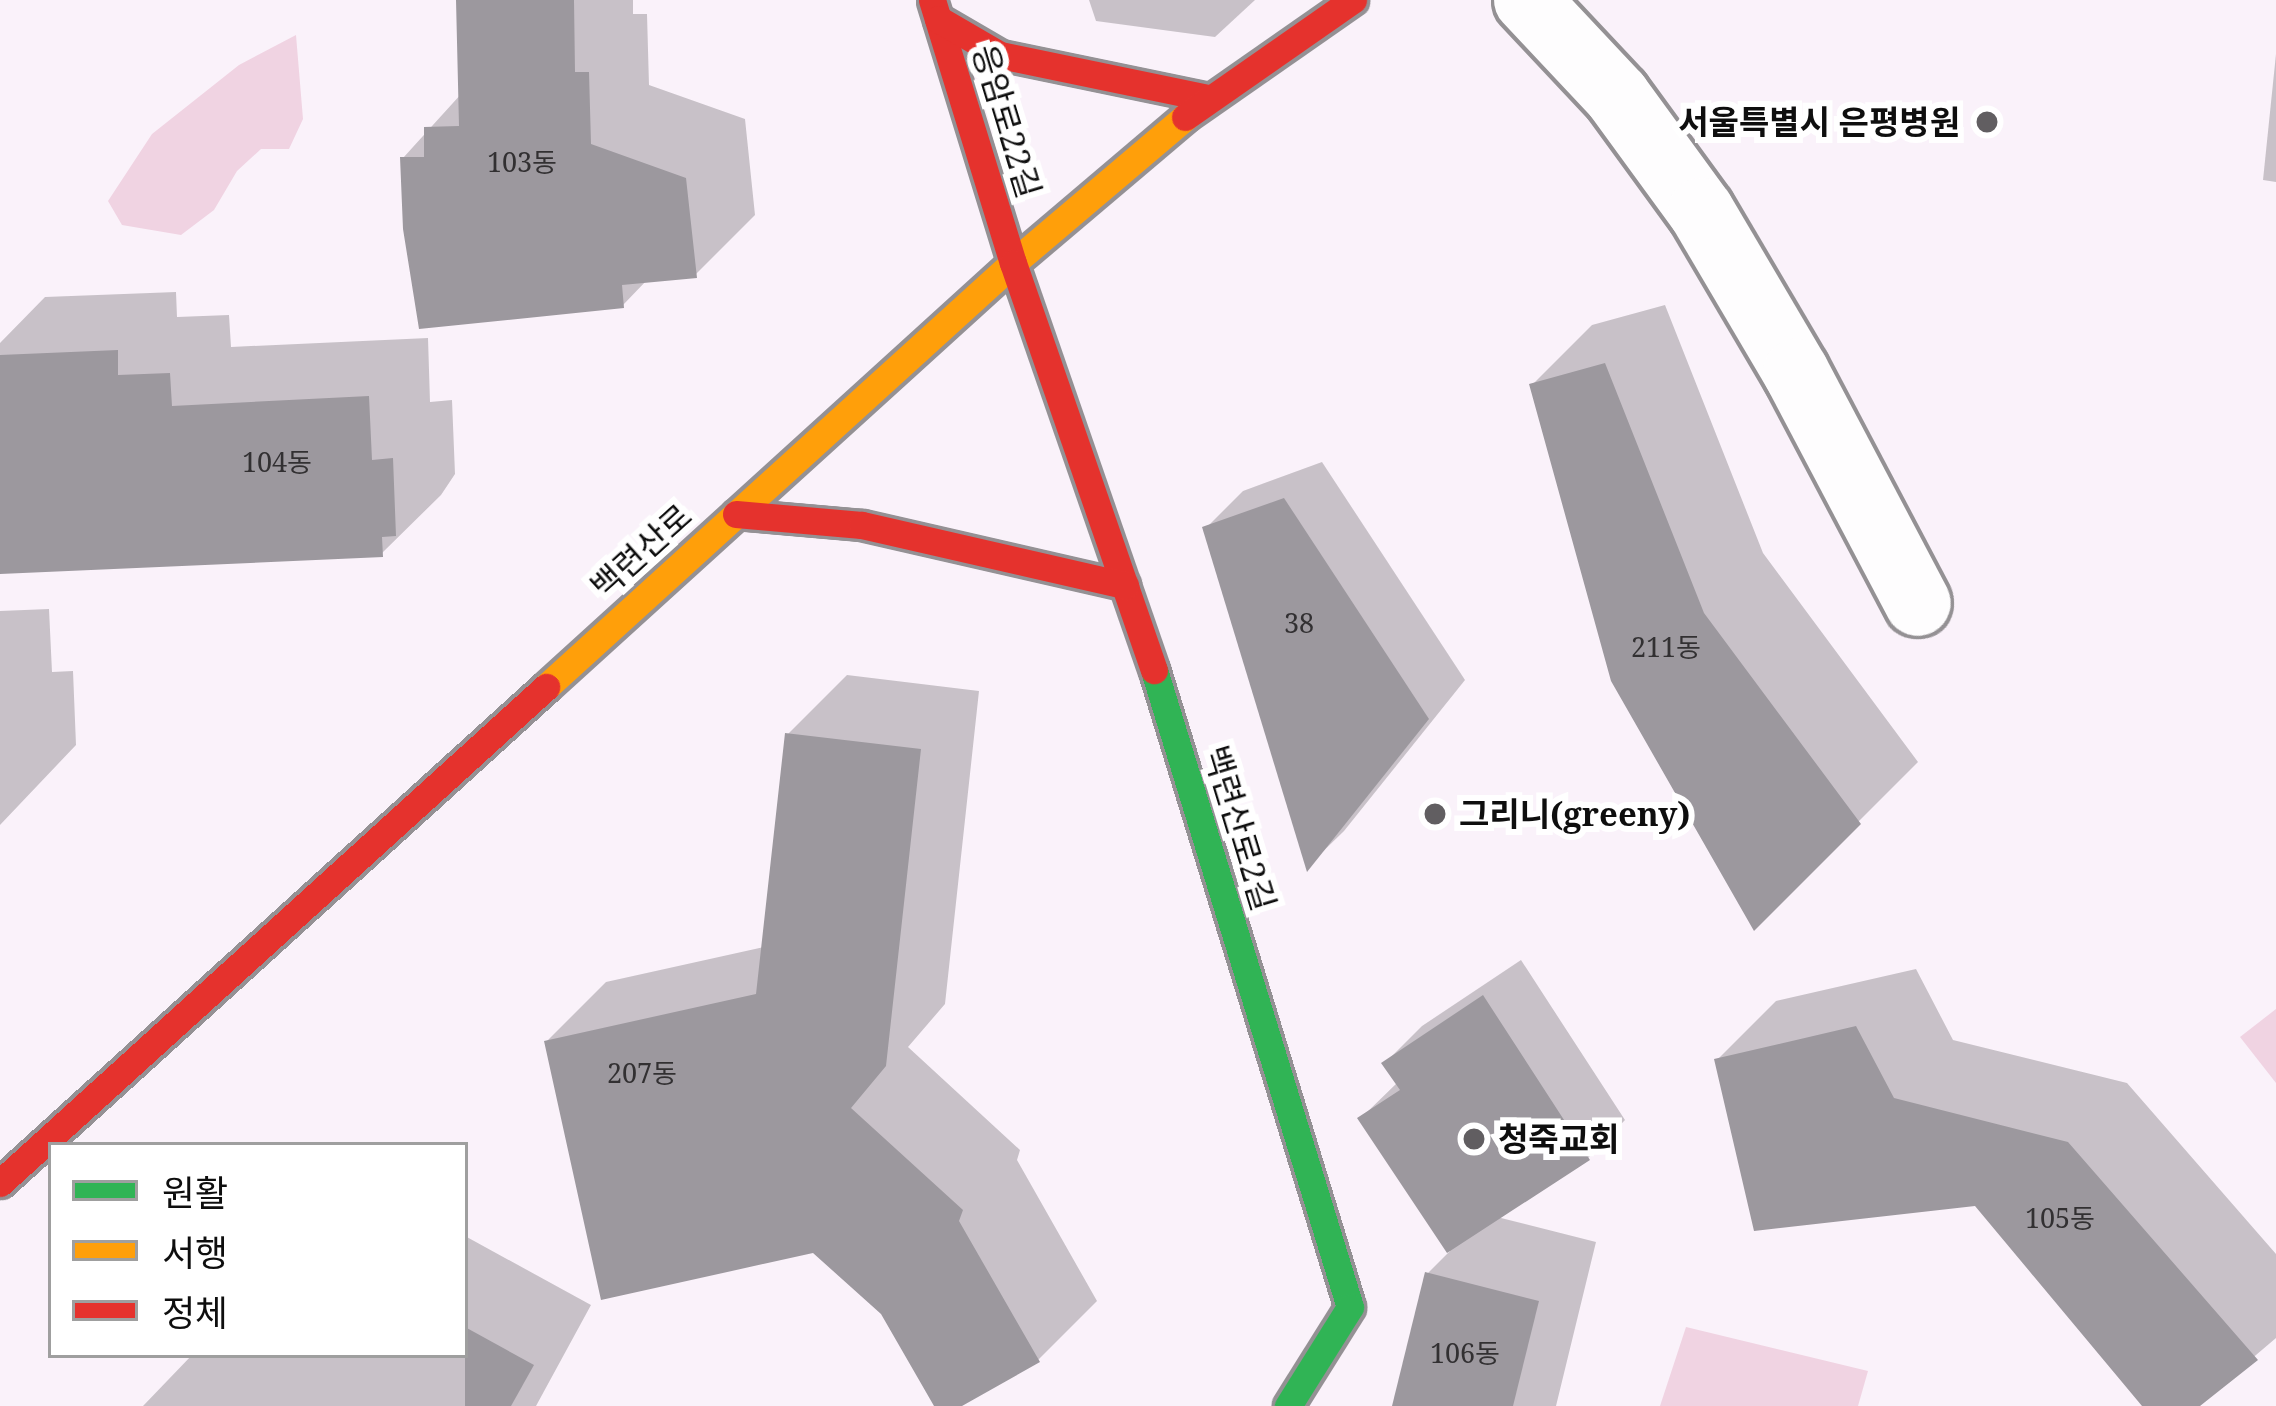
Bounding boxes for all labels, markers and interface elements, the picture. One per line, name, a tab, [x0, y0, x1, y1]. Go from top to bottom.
street label: 응암로22길	[965, 40, 1049, 202]
place label: 서울특별시 은평병원	[1678, 102, 1960, 142]
marker: 서울특별시 은평병원	[1971, 106, 2003, 138]
house number: 103동	[487, 146, 557, 178]
house number: 104동	[242, 446, 312, 478]
street label: 백련산로	[583, 496, 699, 606]
house number: 38	[1284, 607, 1314, 639]
house number: 211동	[1631, 631, 1701, 663]
street label: 백련산로2길	[1196, 741, 1284, 915]
place label: 그리니(greeny)	[1459, 794, 1690, 834]
marker: 그리니(greeny)	[1422, 801, 1448, 827]
house number: 207동	[607, 1057, 677, 1089]
place label: 청죽교회	[1498, 1119, 1619, 1159]
marker: 청죽교회	[1461, 1126, 1487, 1152]
legend	[48, 1142, 468, 1358]
text: 원활	[162, 1168, 228, 1217]
house number: 105동	[2025, 1202, 2095, 1234]
text: 서행	[162, 1228, 228, 1277]
text: 정체	[162, 1288, 228, 1337]
house number: 106동	[1430, 1337, 1500, 1369]

